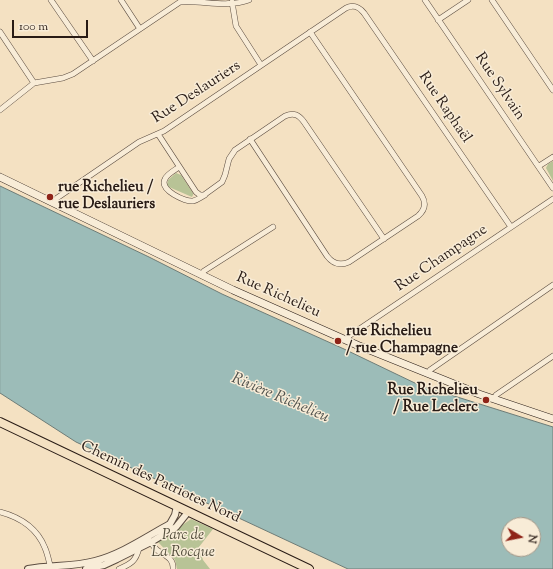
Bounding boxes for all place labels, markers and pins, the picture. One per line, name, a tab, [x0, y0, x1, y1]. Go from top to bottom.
place label: rue Richelieu / rue Deslauriers	[58, 179, 155, 214]
marker: rue Richelieu / rue Deslauriers	[45, 192, 55, 202]
place label: rue Richelieu / rue Champagne	[346, 323, 458, 358]
marker: rue Richelieu / rue Champagne	[333, 336, 343, 346]
place label: Rue Richelieu / Rue Leclerc	[388, 382, 478, 417]
marker: Rue Richelieu / Rue Leclerc	[481, 395, 491, 405]

